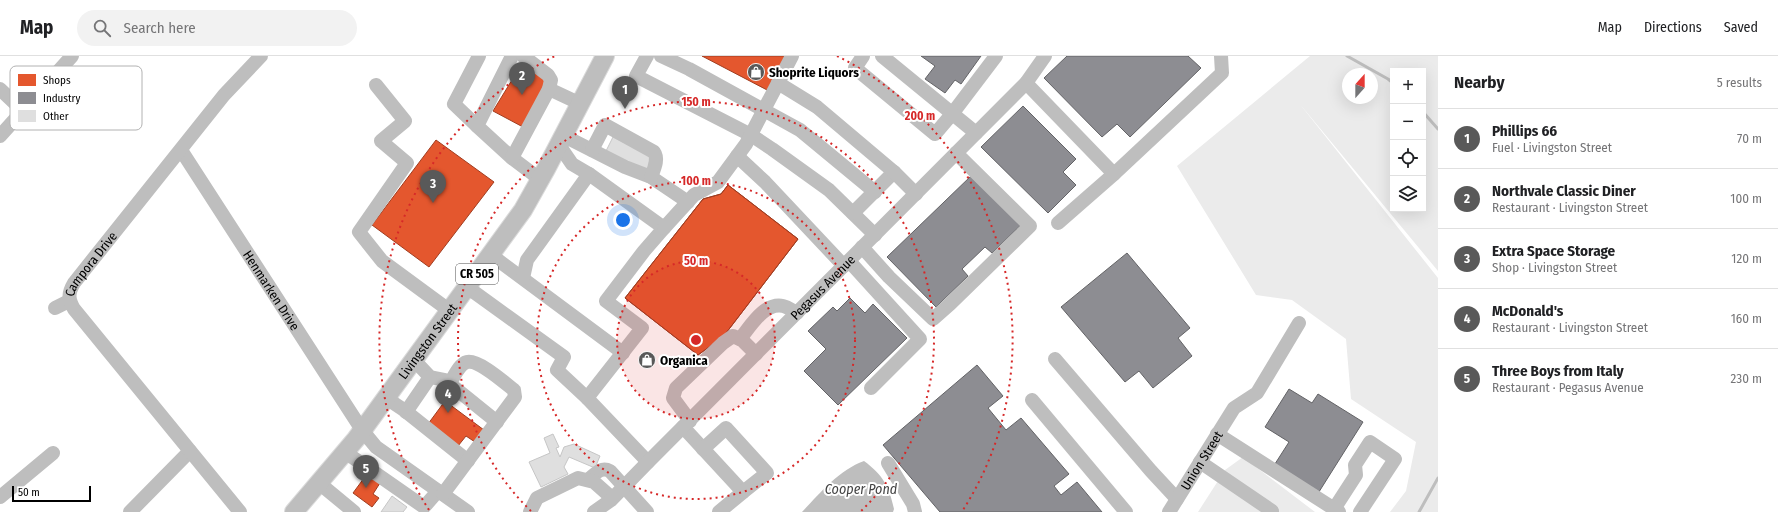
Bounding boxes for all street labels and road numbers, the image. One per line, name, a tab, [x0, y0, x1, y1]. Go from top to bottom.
street label: Campora Drive	[62, 228, 120, 297]
street label: Henmarken Drive	[240, 248, 303, 333]
street label: Pegasus Avenue	[787, 252, 858, 322]
road number: CR 505	[456, 264, 498, 284]
street label: Livingston Street	[395, 300, 460, 382]
street label: Union Street	[1177, 427, 1226, 492]

